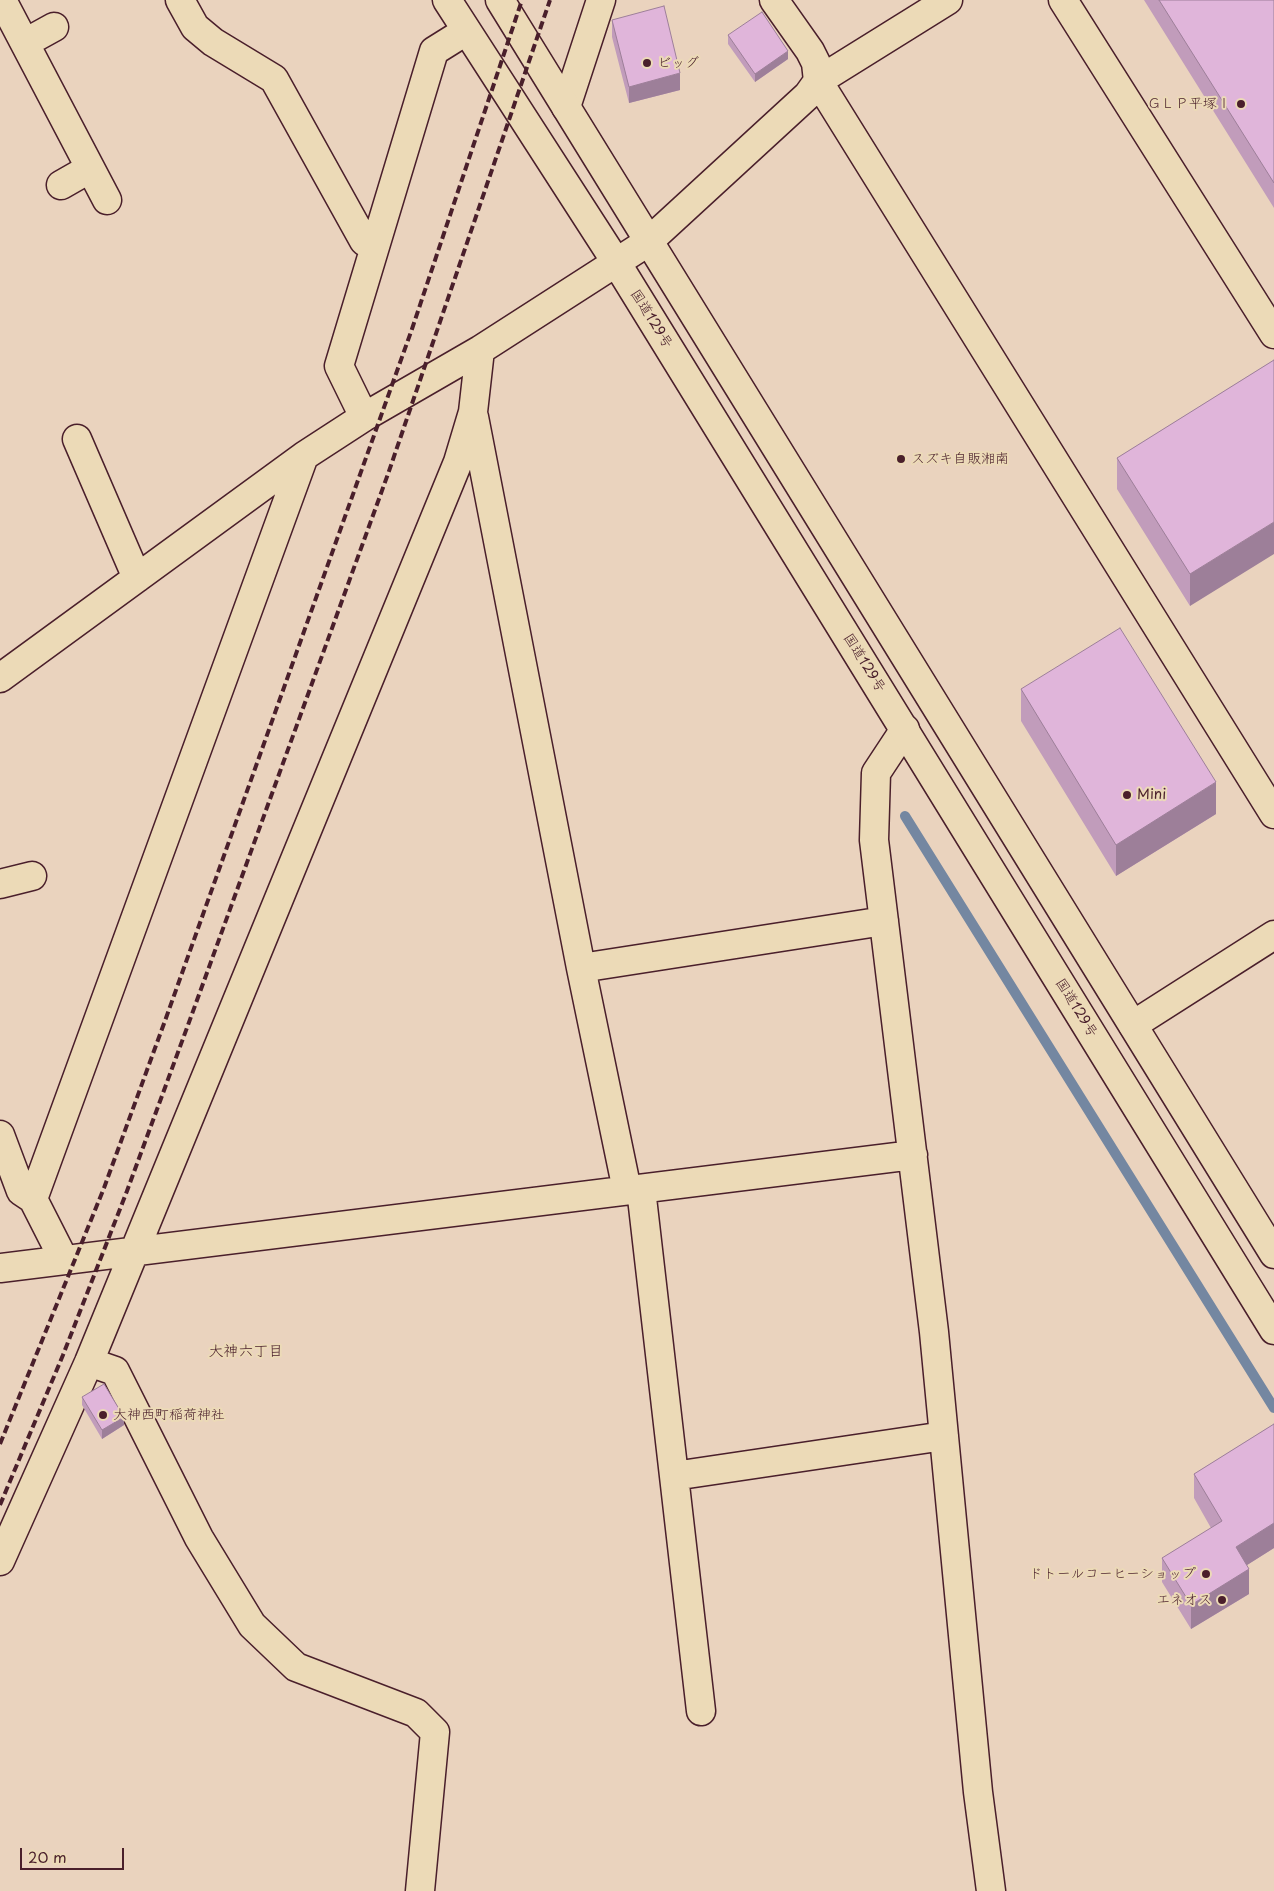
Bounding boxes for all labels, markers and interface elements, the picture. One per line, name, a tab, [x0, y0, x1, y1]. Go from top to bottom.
place label: ビッグ	[657, 55, 699, 71]
marker: ビッグ	[641, 57, 653, 69]
place label: ＧＬＰ平塚Ⅰ	[1147, 96, 1231, 112]
marker: ＧＬＰ平塚Ⅰ	[1235, 98, 1247, 110]
street label: 国道129号	[626, 287, 676, 351]
place label: スズキ自販湘南	[911, 451, 1009, 467]
marker: スズキ自販湘南	[895, 453, 907, 465]
street label: 国道129号	[839, 631, 889, 695]
place label: Mini	[1137, 787, 1166, 803]
marker: Mini	[1121, 789, 1133, 801]
street label: 国道129号	[1051, 976, 1101, 1040]
district label: 大神六丁目	[209, 1343, 283, 1361]
place label: 大神西町稲荷神社	[113, 1407, 225, 1423]
marker: 大神西町稲荷神社	[97, 1409, 109, 1421]
place label: ドトールコーヒーショップ	[1029, 1566, 1196, 1582]
marker: ドトールコーヒーショップ	[1200, 1568, 1212, 1580]
place label: エネオス	[1156, 1592, 1212, 1608]
marker: エネオス	[1216, 1594, 1228, 1606]
scale bar	[22, 1838, 126, 1870]
text: 20 m	[28, 1845, 67, 1868]

